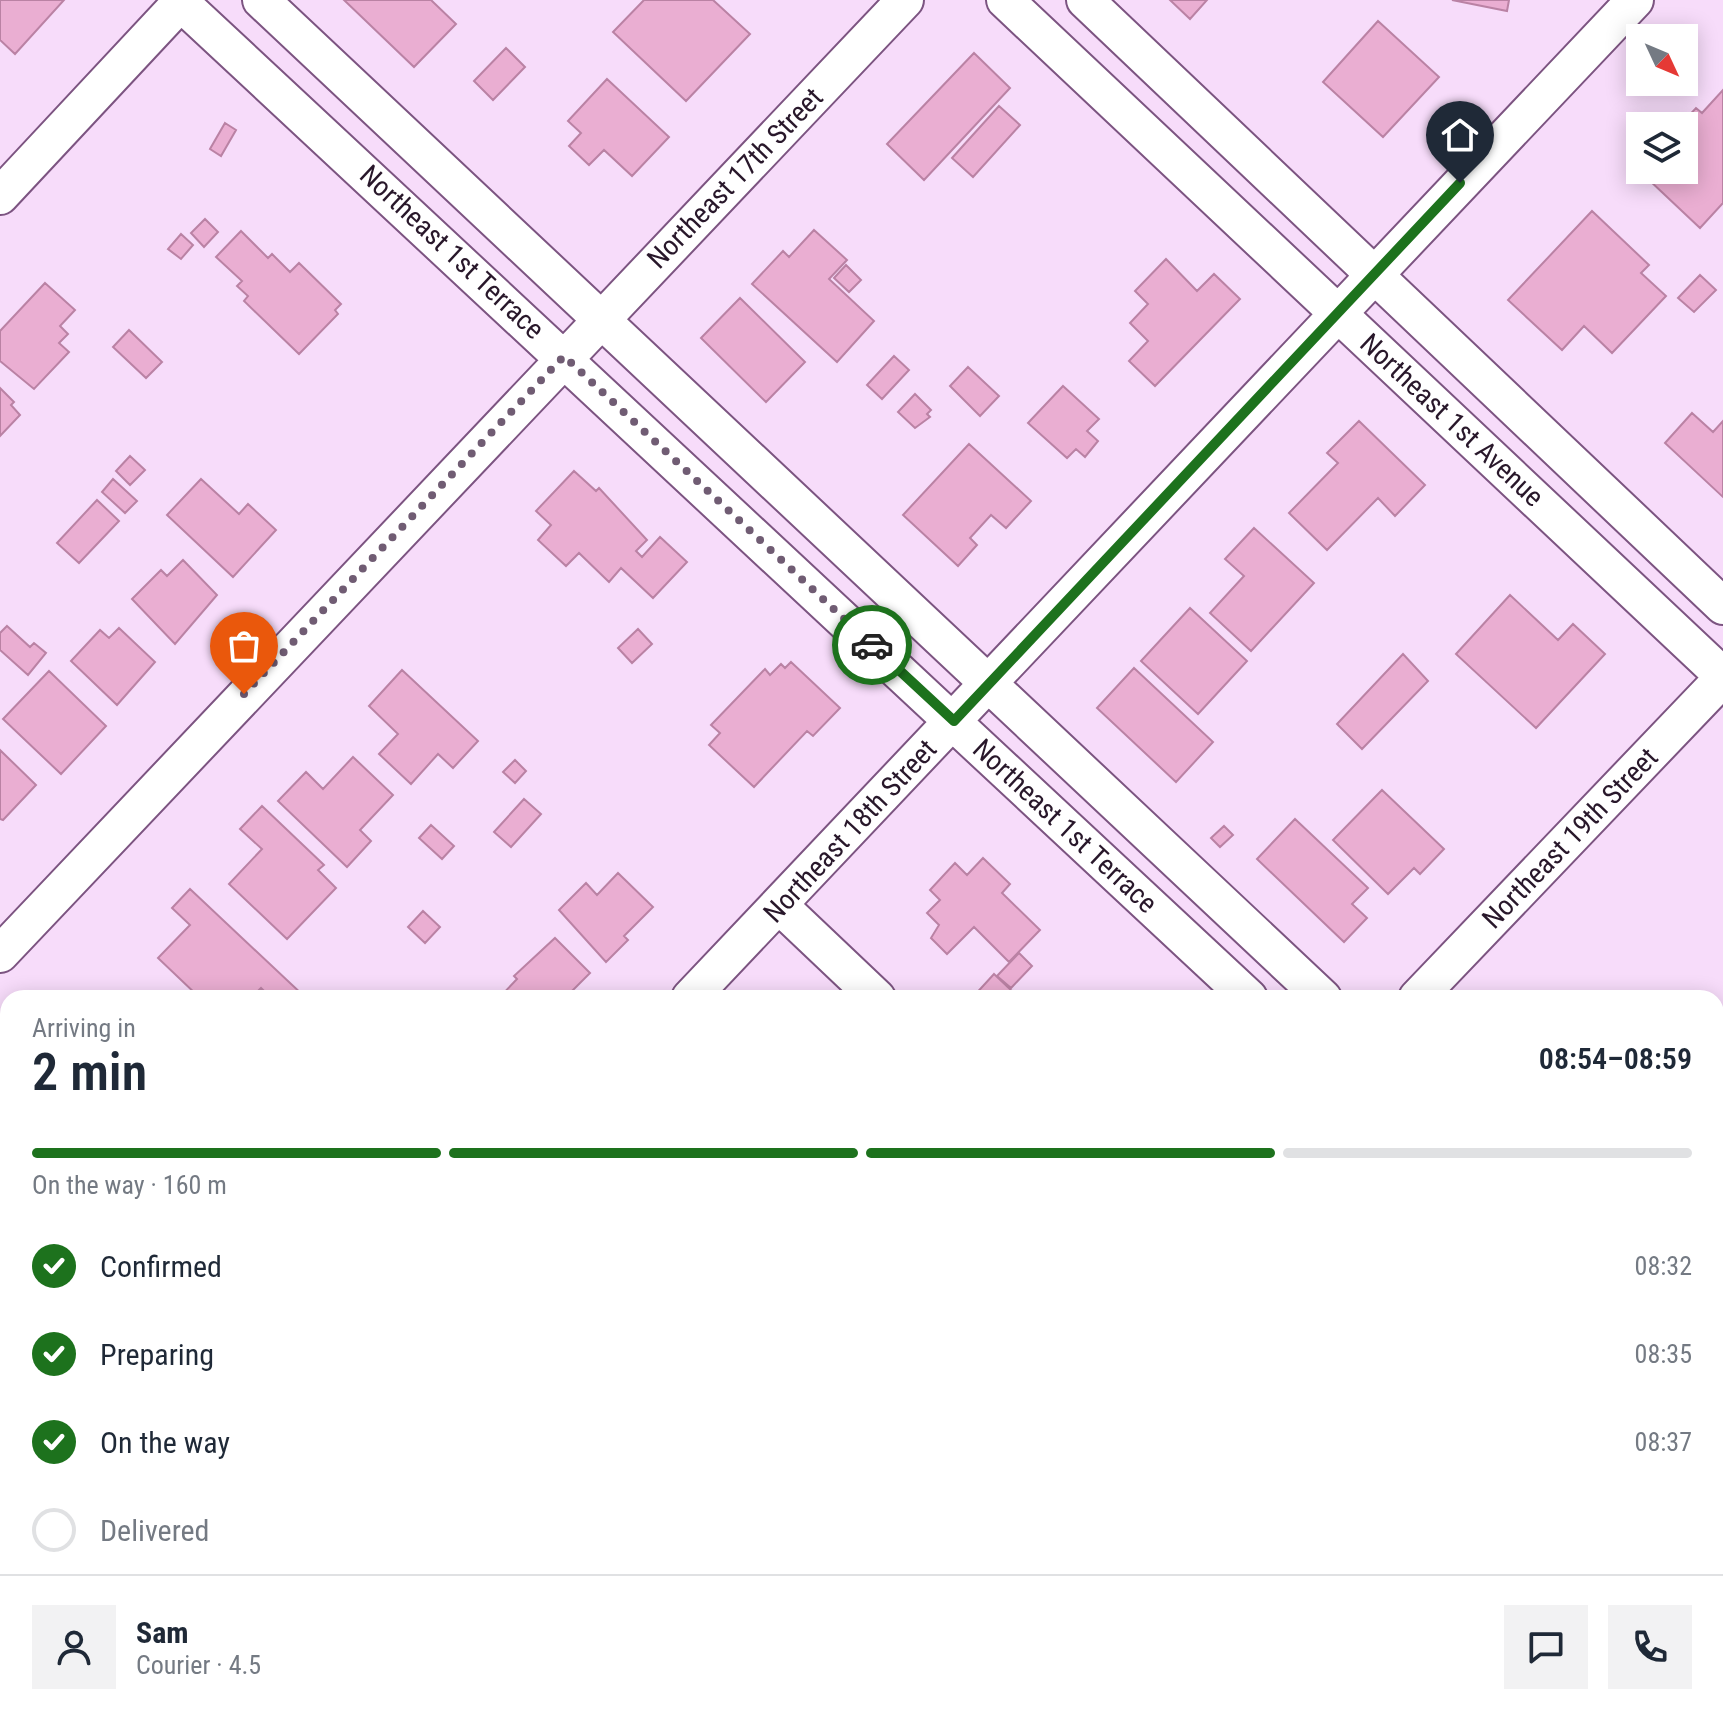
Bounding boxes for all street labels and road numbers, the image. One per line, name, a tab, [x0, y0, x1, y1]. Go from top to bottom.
street label: Northeast 17th Street	[640, 81, 830, 275]
street label: Northeast 1st Terrace	[353, 158, 551, 346]
street label: Northeast 1st Avenue	[1354, 327, 1550, 513]
street label: Northeast 1st Terrace	[966, 732, 1164, 920]
street label: Northeast 18th Street	[757, 733, 943, 929]
street label: Northeast 19th Street	[1475, 741, 1665, 935]

